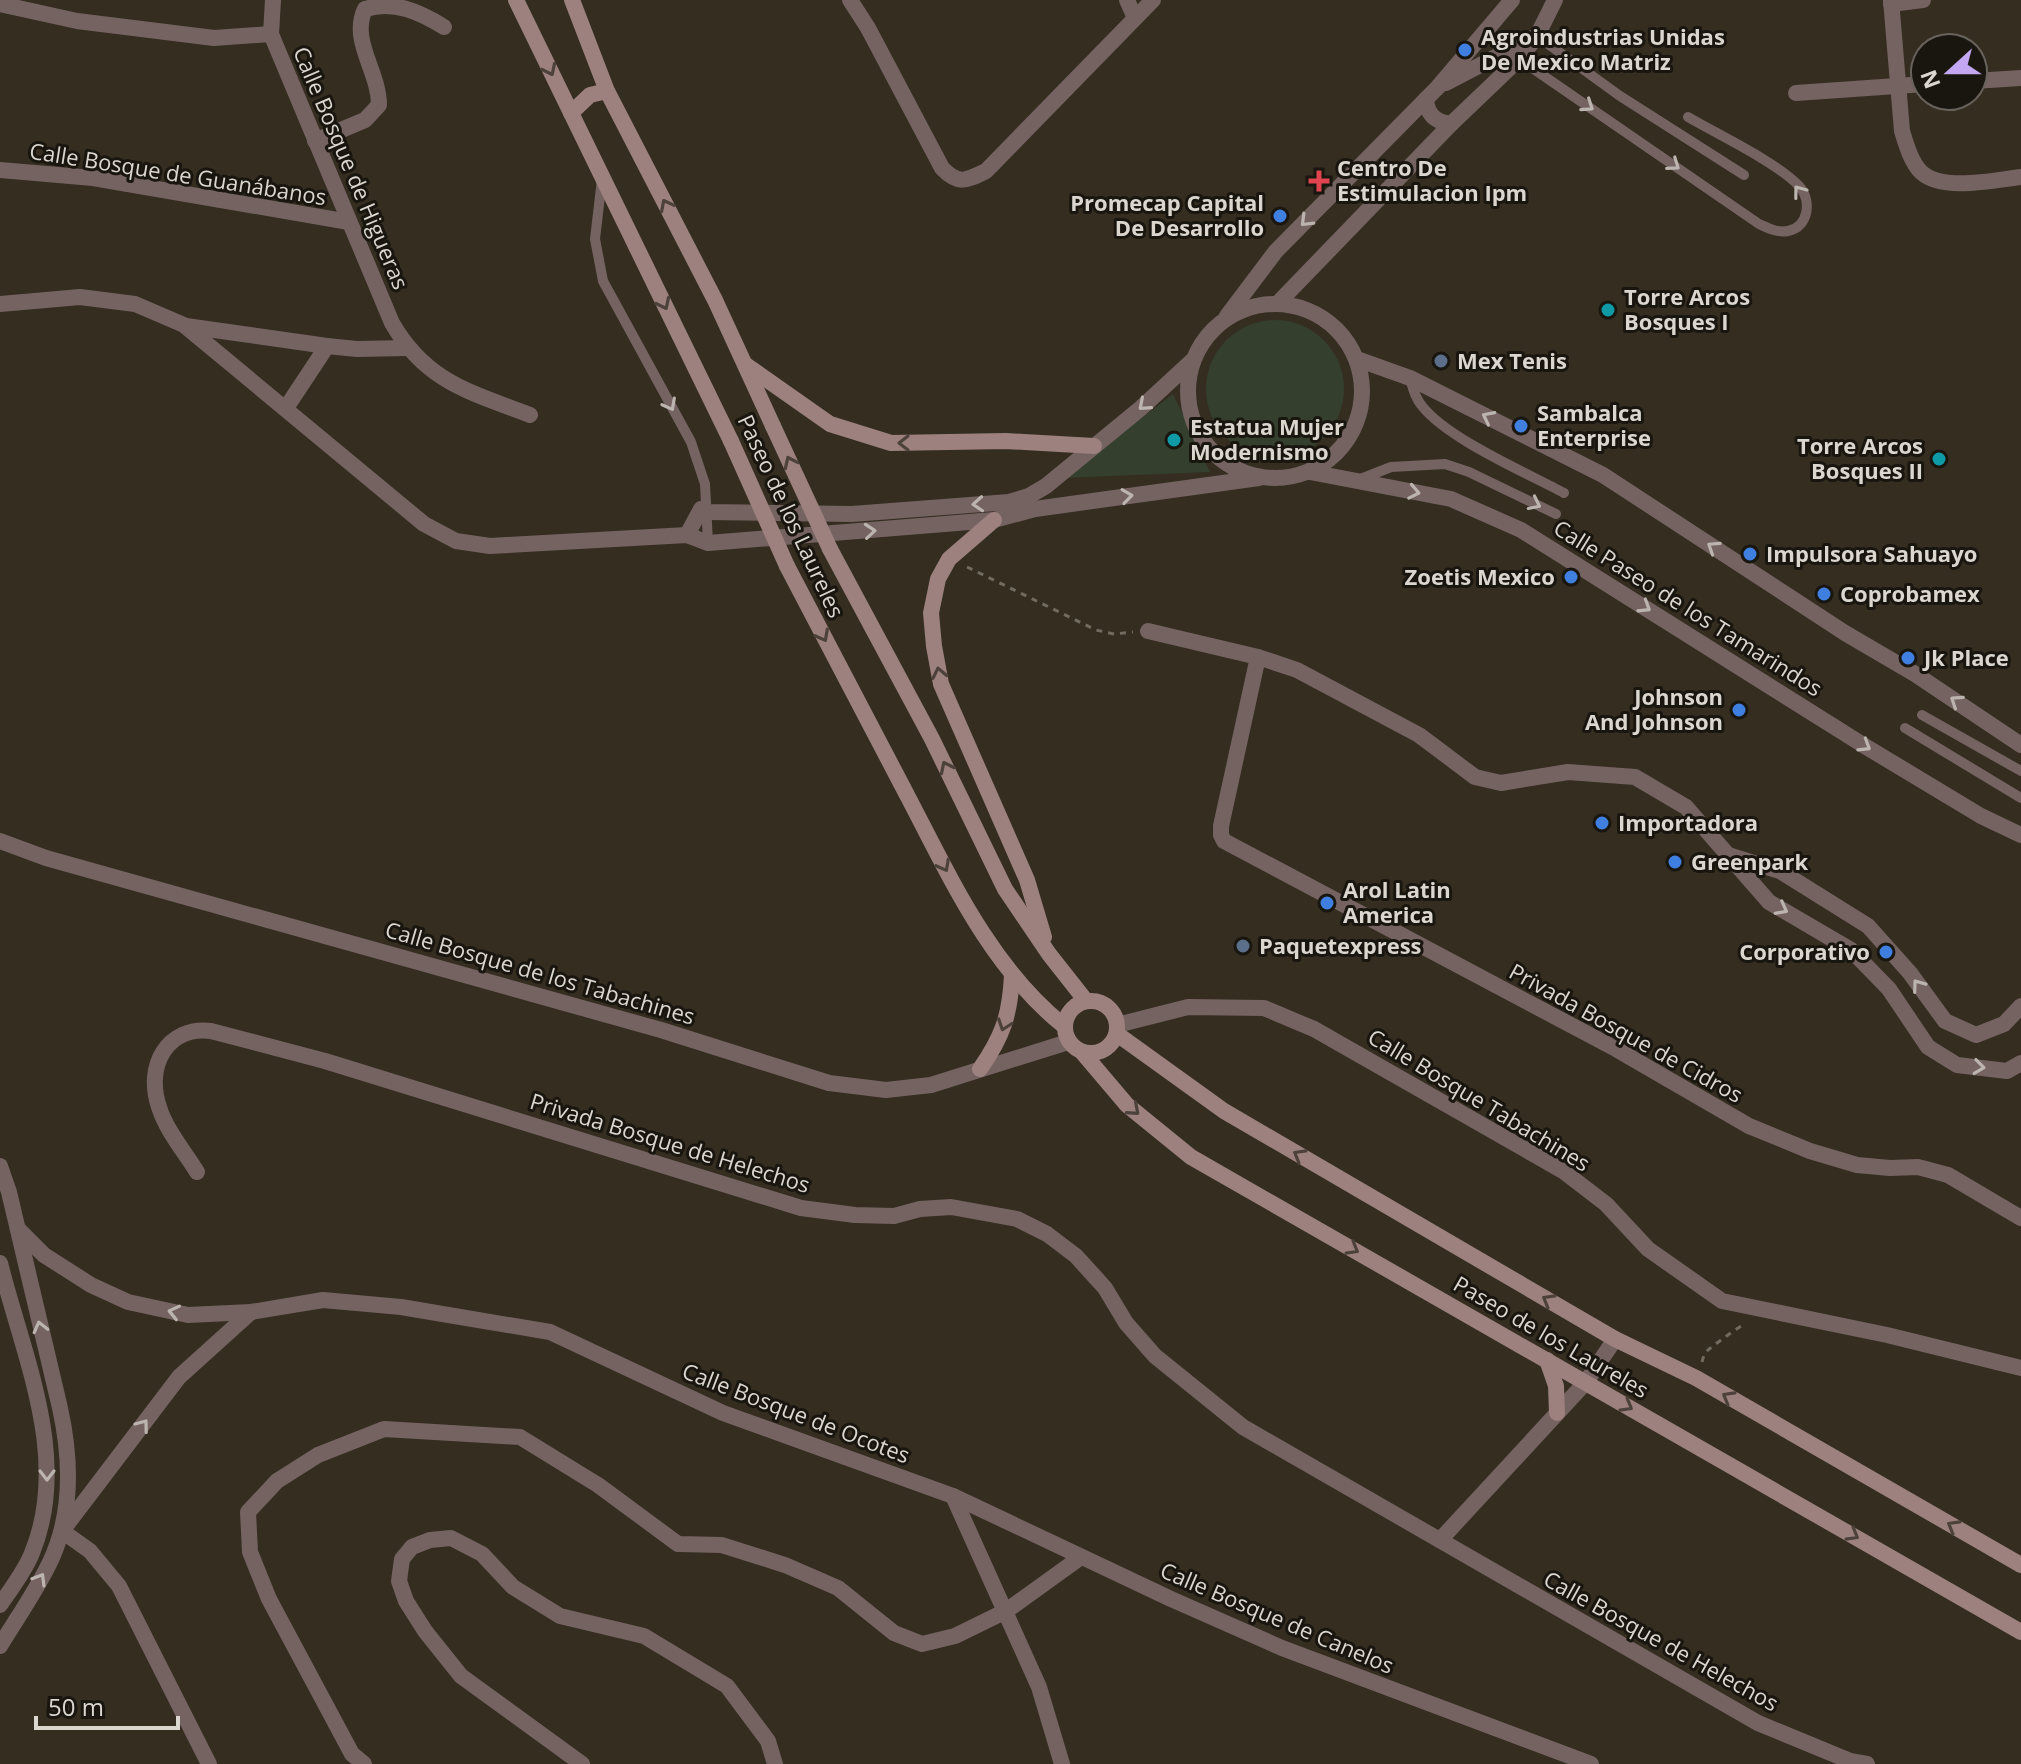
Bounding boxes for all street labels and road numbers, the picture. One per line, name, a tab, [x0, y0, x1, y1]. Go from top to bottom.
street label: Calle Bosque de Higueras	[287, 42, 417, 294]
street label: Calle Bosque de Guanábanos	[28, 135, 329, 211]
street label: Paseo de los Laureles	[732, 409, 852, 622]
street label: Calle Paseo de los Tamarindos	[1549, 512, 1828, 702]
street label: Calle Bosque de los Tabachines	[382, 913, 699, 1031]
street label: Privada Bosque de Cidros	[1504, 955, 1749, 1109]
street label: Calle Bosque Tabachines	[1363, 1021, 1596, 1177]
street label: Privada Bosque de Helechos	[527, 1085, 814, 1199]
street label: Paseo de los Laureles	[1448, 1268, 1655, 1404]
street label: Calle Bosque de Ocotes	[678, 1355, 914, 1469]
street label: Calle Bosque de Canelos	[1156, 1554, 1399, 1680]
street label: Calle Bosque de Helechos	[1539, 1563, 1784, 1717]

